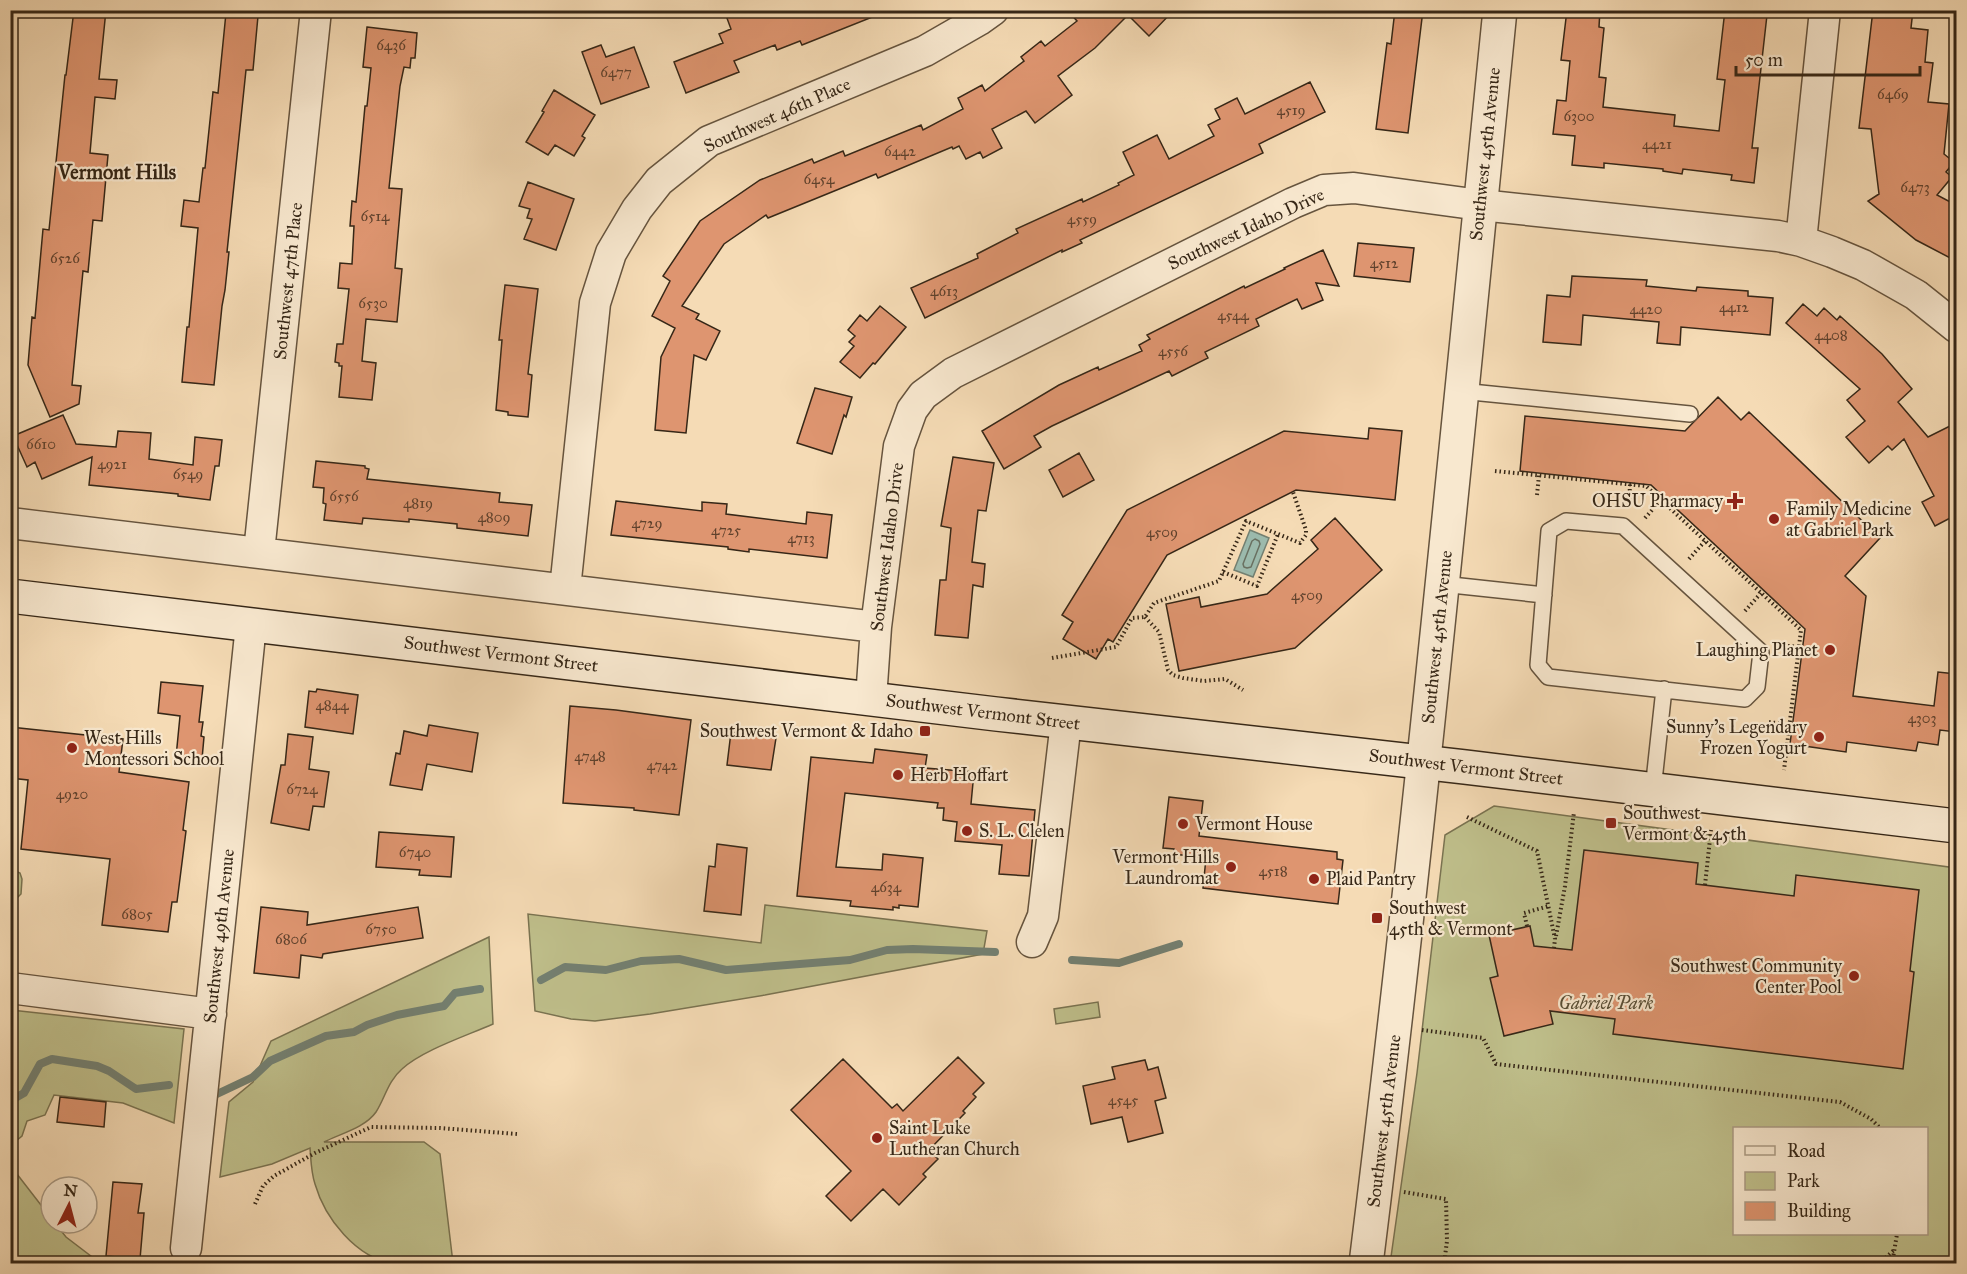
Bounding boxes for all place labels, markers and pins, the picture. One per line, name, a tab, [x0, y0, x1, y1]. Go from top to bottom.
place label: OHSU Pharmacy	[1592, 490, 1724, 512]
marker: OHSU Pharmacy	[1728, 494, 1742, 508]
place label: Family Medicine at Gabriel Park	[1786, 498, 1911, 541]
marker: Family Medicine at Gabriel Park	[1767, 512, 1781, 526]
place label: Laughing Planet	[1696, 639, 1819, 662]
marker: Laughing Planet	[1823, 643, 1837, 657]
place label: Sunny's Legendary Frozen Yogurt	[1666, 716, 1808, 760]
place label: Southwest Vermont & Idaho	[700, 720, 913, 742]
marker: Southwest Vermont & Idaho	[918, 724, 932, 738]
place label: West Hills Montessori School	[84, 727, 224, 770]
marker: Sunny's Legendary Frozen Yogurt	[1812, 730, 1826, 744]
marker: West Hills Montessori School	[65, 741, 79, 755]
place label: Herb Hoffart	[910, 764, 1009, 786]
marker: Herb Hoffart	[891, 768, 905, 782]
place label: Southwest Vermont & 45th	[1622, 802, 1747, 845]
place label: Vermont House	[1194, 813, 1313, 835]
marker: Southwest Vermont & 45th	[1604, 816, 1618, 830]
marker: Vermont House	[1176, 817, 1190, 831]
place label: S. L. Clelen	[979, 820, 1065, 842]
marker: S. L. Clelen	[960, 824, 974, 838]
place label: Vermont Hills Laundromat	[1112, 846, 1220, 889]
marker: Vermont Hills Laundromat	[1224, 860, 1238, 874]
place label: Plaid Pantry	[1326, 868, 1416, 890]
marker: Plaid Pantry	[1307, 872, 1321, 886]
place label: Southwest 45th & Vermont	[1389, 897, 1513, 940]
marker: Southwest 45th & Vermont	[1370, 911, 1384, 925]
place label: Southwest Community Center Pool	[1670, 955, 1843, 998]
marker: Southwest Community Center Pool	[1847, 969, 1861, 983]
place label: Saint Luke Lutheran Church	[889, 1117, 1020, 1160]
marker: Saint Luke Lutheran Church	[870, 1131, 884, 1145]

